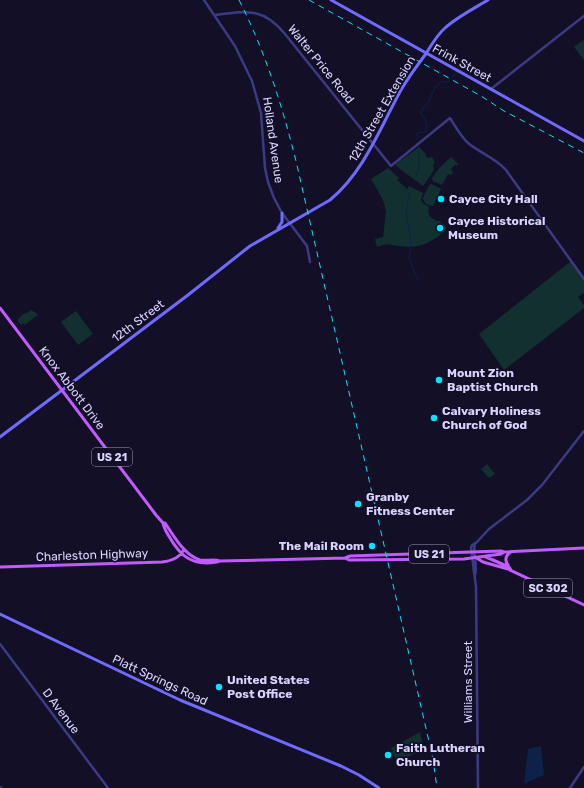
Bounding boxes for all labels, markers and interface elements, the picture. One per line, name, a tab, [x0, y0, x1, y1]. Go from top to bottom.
street label: Walter Price Road	[285, 22, 357, 106]
street label: Frink Street	[430, 41, 494, 85]
street label: 12th Street Extension	[346, 53, 418, 165]
street label: Holland Avenue	[260, 96, 286, 184]
place label: Cayce City Hall	[449, 192, 538, 206]
marker: Cayce City Hall	[436, 194, 446, 204]
place label: Cayce Historical Museum	[448, 214, 545, 242]
marker: Cayce Historical Museum	[435, 223, 445, 233]
street label: 12th Street	[109, 297, 167, 345]
street label: Knox Abbott Drive	[36, 344, 108, 433]
place label: Mount Zion Baptist Church	[447, 366, 538, 394]
marker: Mount Zion Baptist Church	[434, 375, 444, 385]
place label: Calvary Holiness Church of God	[442, 404, 541, 432]
marker: Calvary Holiness Church of God	[429, 413, 439, 423]
road number: US 21	[92, 448, 132, 466]
place label: Granby Fitness Center	[366, 490, 455, 518]
marker: Granby Fitness Center	[353, 499, 363, 509]
place label: The Mail Room	[279, 539, 364, 553]
marker: The Mail Room	[367, 541, 377, 551]
road number: US 21	[409, 545, 449, 563]
street label: Charleston Highway	[36, 546, 149, 564]
road number: SC 302	[524, 579, 572, 597]
street label: Williams Street	[461, 641, 475, 723]
street label: Platt Springs Road	[110, 652, 210, 708]
place label: United States Post Office	[227, 673, 310, 701]
marker: United States Post Office	[214, 682, 224, 692]
street label: D Avenue	[39, 686, 83, 737]
place label: Faith Lutheran Church	[396, 741, 485, 769]
marker: Faith Lutheran Church	[383, 750, 393, 760]

